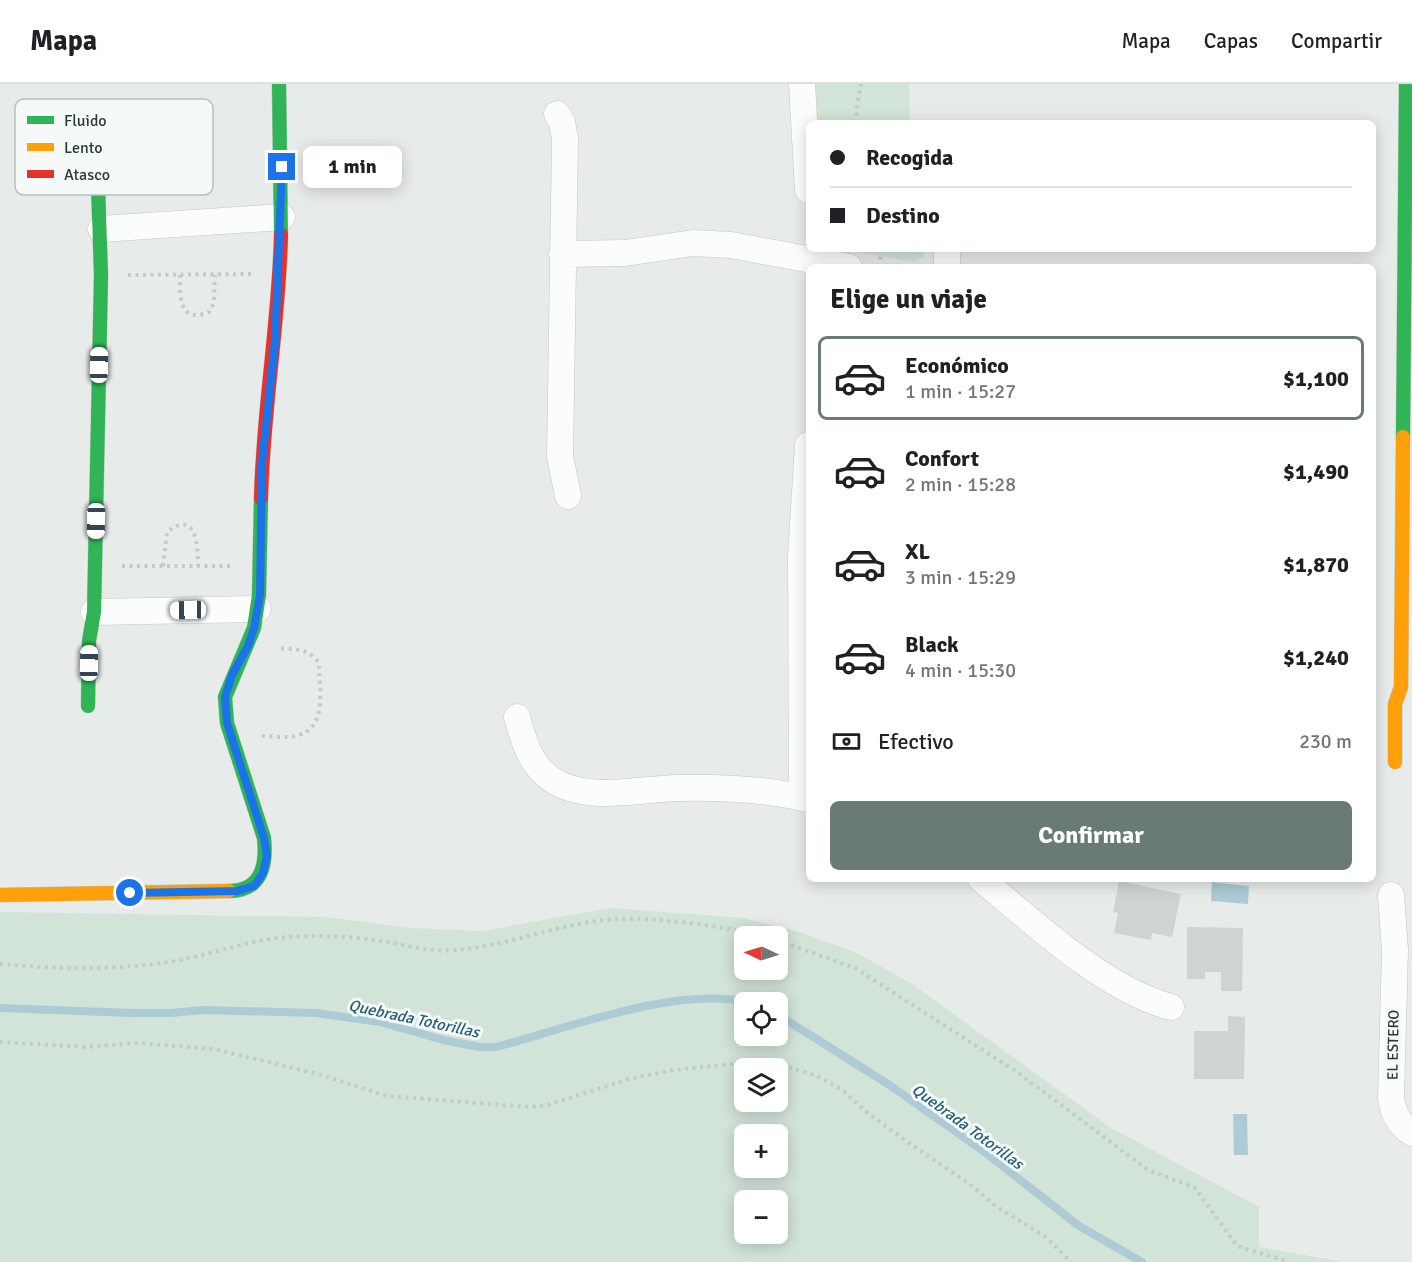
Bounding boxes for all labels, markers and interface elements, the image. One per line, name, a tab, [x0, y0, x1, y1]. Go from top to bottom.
text: Mapa	[30, 24, 97, 58]
text: Mapa	[1121, 28, 1171, 54]
text: Capas	[1204, 28, 1258, 54]
text: Compartir	[1291, 28, 1382, 54]
legend	[15, 99, 213, 195]
text: Fluido	[64, 111, 107, 131]
text: Lento	[64, 138, 102, 158]
text: Recogida	[866, 144, 953, 171]
callout: 1 min	[303, 146, 402, 188]
route end	[268, 153, 295, 180]
text: 1 min	[328, 154, 377, 179]
text: Atasco	[64, 165, 110, 185]
text: Destino	[866, 202, 940, 229]
text: Elige un viaje	[830, 283, 987, 316]
car	[90, 347, 108, 383]
icon: car	[833, 351, 887, 405]
text: Económico	[905, 352, 1009, 379]
text: $1,100	[1283, 365, 1349, 392]
text: 1 min · 15:27	[905, 379, 1016, 404]
icon: car	[833, 444, 887, 498]
text: Confort	[905, 445, 979, 472]
text: $1,490	[1283, 458, 1349, 485]
text: 2 min · 15:28	[905, 472, 1016, 497]
car	[87, 503, 105, 539]
icon: car	[833, 537, 887, 591]
text: XL	[905, 538, 930, 565]
text: $1,870	[1283, 551, 1349, 578]
text: 3 min · 15:29	[905, 565, 1016, 590]
car	[170, 601, 206, 619]
icon: car	[833, 630, 887, 684]
text: Black	[905, 631, 959, 658]
text: $1,240	[1283, 644, 1349, 671]
car	[80, 645, 98, 681]
text: 4 min · 15:30	[905, 658, 1016, 683]
icon: cash	[830, 725, 863, 758]
text: Efectivo	[878, 728, 954, 755]
text: 230 m	[1299, 729, 1352, 754]
button: Confirmar	[830, 801, 1352, 870]
route start	[116, 879, 143, 906]
north arrow	[734, 926, 788, 980]
map controls	[734, 926, 788, 1244]
button: locate	[734, 992, 788, 1046]
water label: Quebrada Totorillas	[347, 995, 483, 1043]
street label: EL ESTERO	[1383, 1010, 1403, 1080]
button: layers	[734, 1058, 788, 1112]
water label: Quebrada Totorillas	[908, 1080, 1029, 1175]
button: +	[734, 1124, 788, 1178]
button: −	[734, 1190, 788, 1244]

